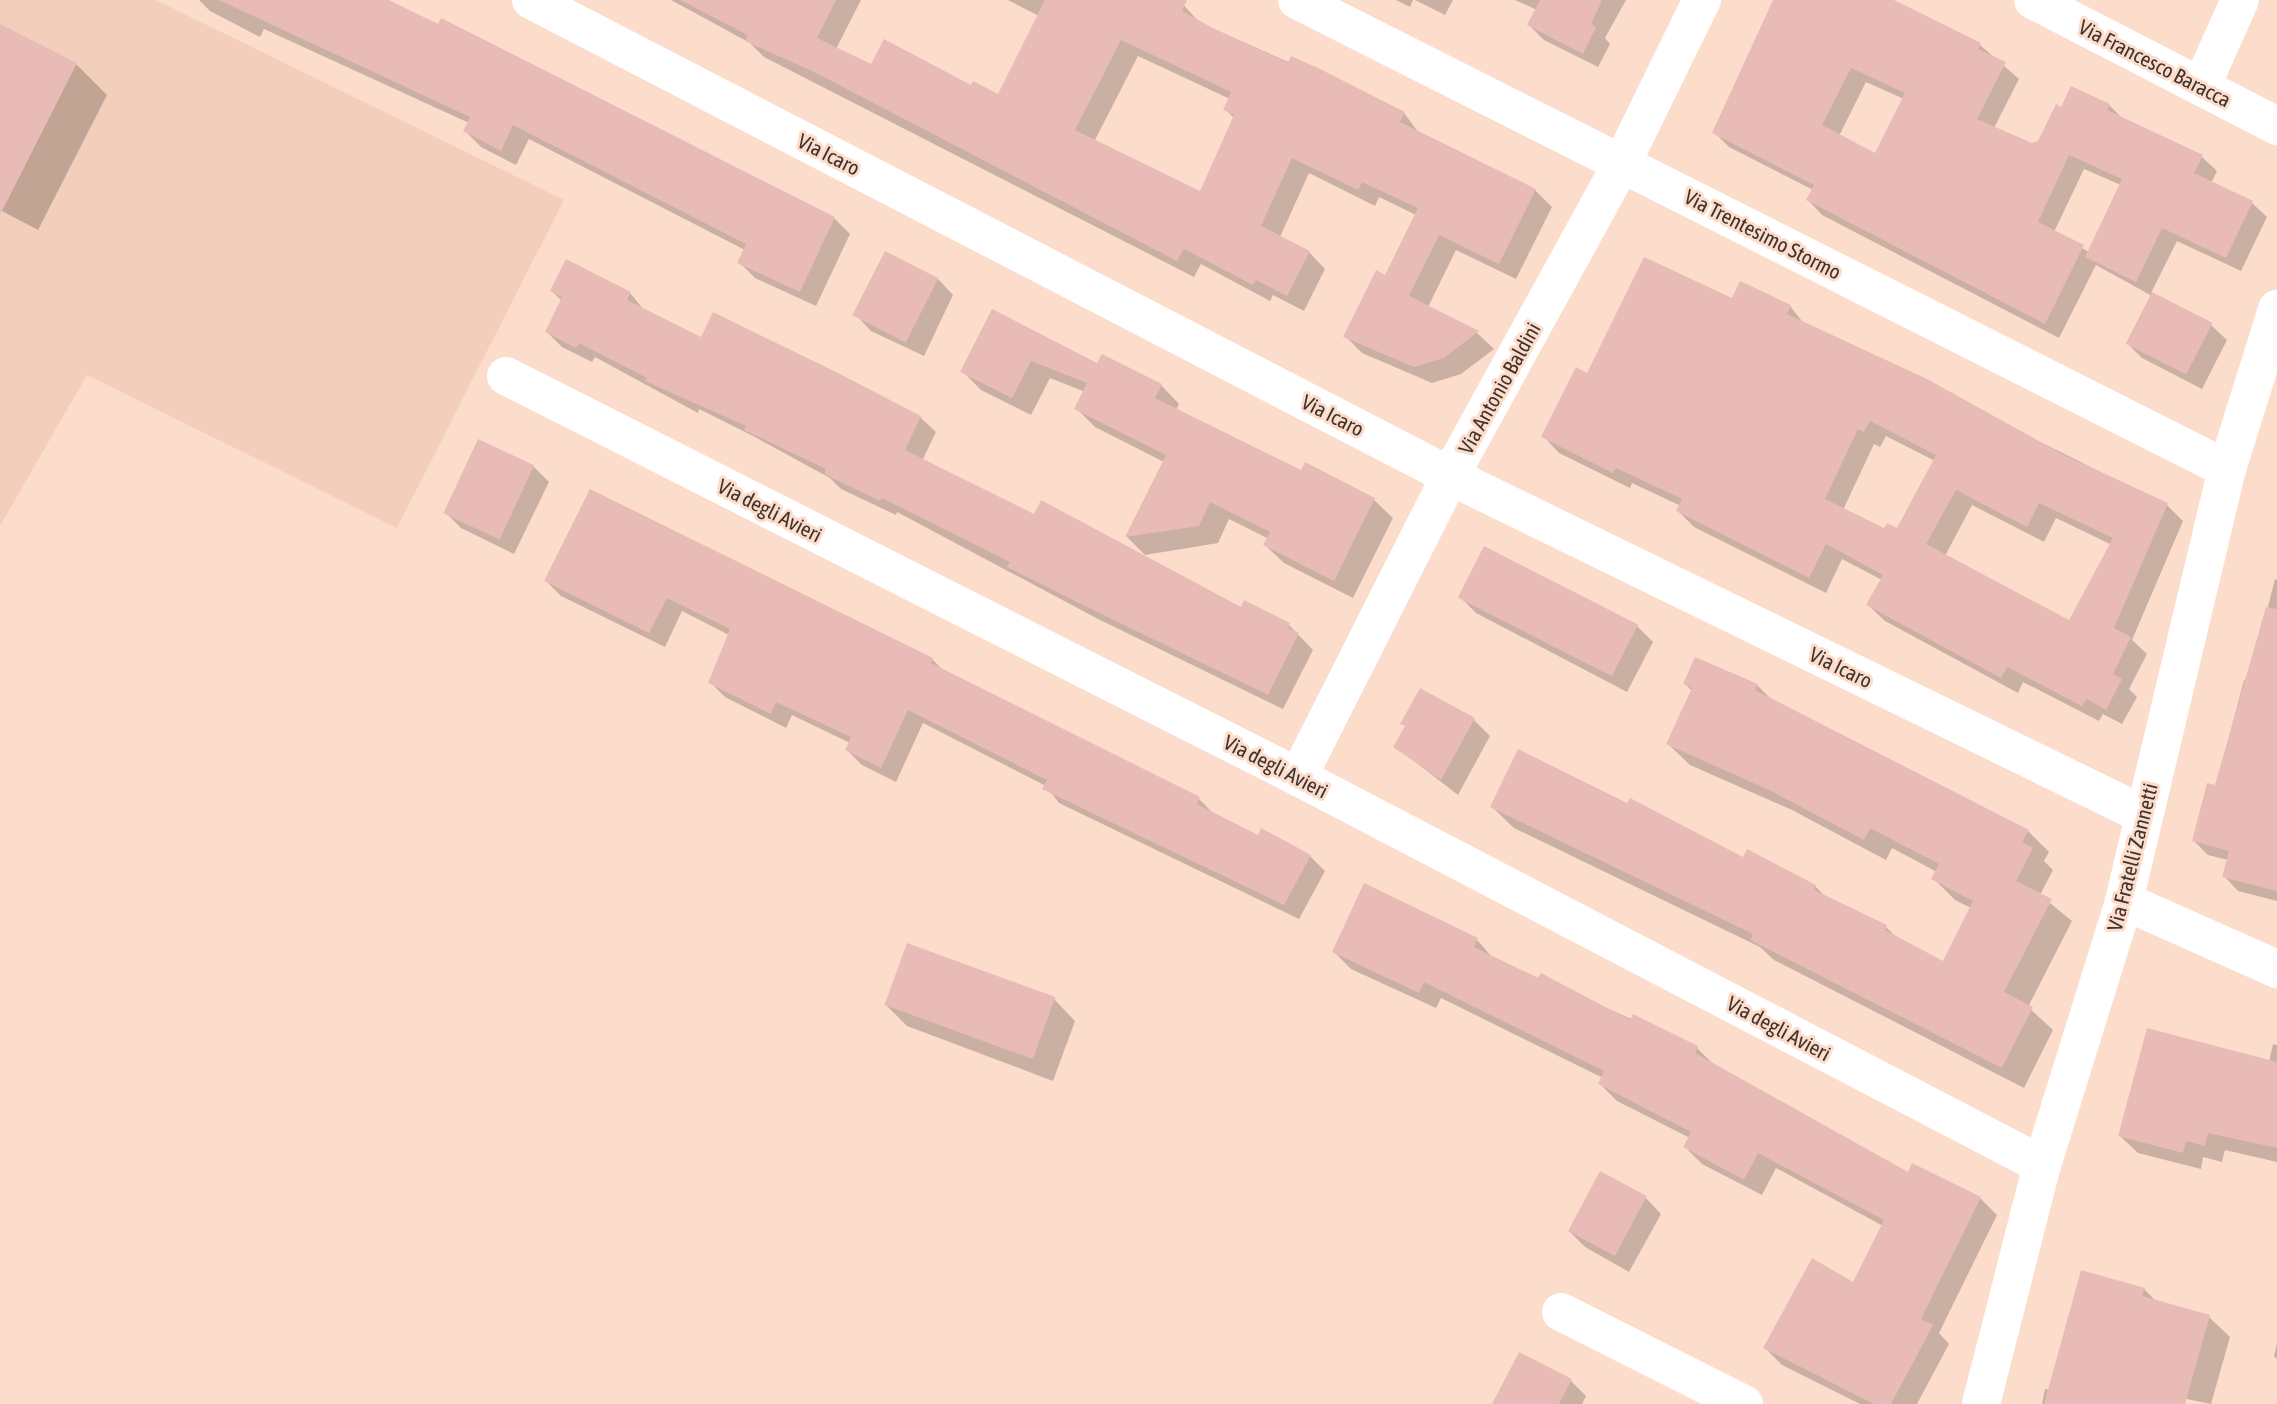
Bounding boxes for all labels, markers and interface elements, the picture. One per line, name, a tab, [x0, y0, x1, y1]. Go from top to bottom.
street label: Via Francesco Baracca	[2075, 14, 2235, 112]
street label: Via Icaro	[794, 128, 864, 180]
street label: Via Trentesimo Stormo	[1680, 184, 1846, 284]
street label: Via Antonio Baldini	[1452, 318, 1546, 458]
street label: Via Icaro	[1298, 389, 1368, 441]
street label: Via degli Avieri	[714, 473, 826, 547]
street label: Via Icaro	[1805, 641, 1877, 693]
street label: Via degli Avieri	[1220, 729, 1332, 803]
street label: Via Fratelli Zannetti	[2101, 780, 2163, 934]
street label: Via degli Avieri	[1723, 990, 1835, 1066]

